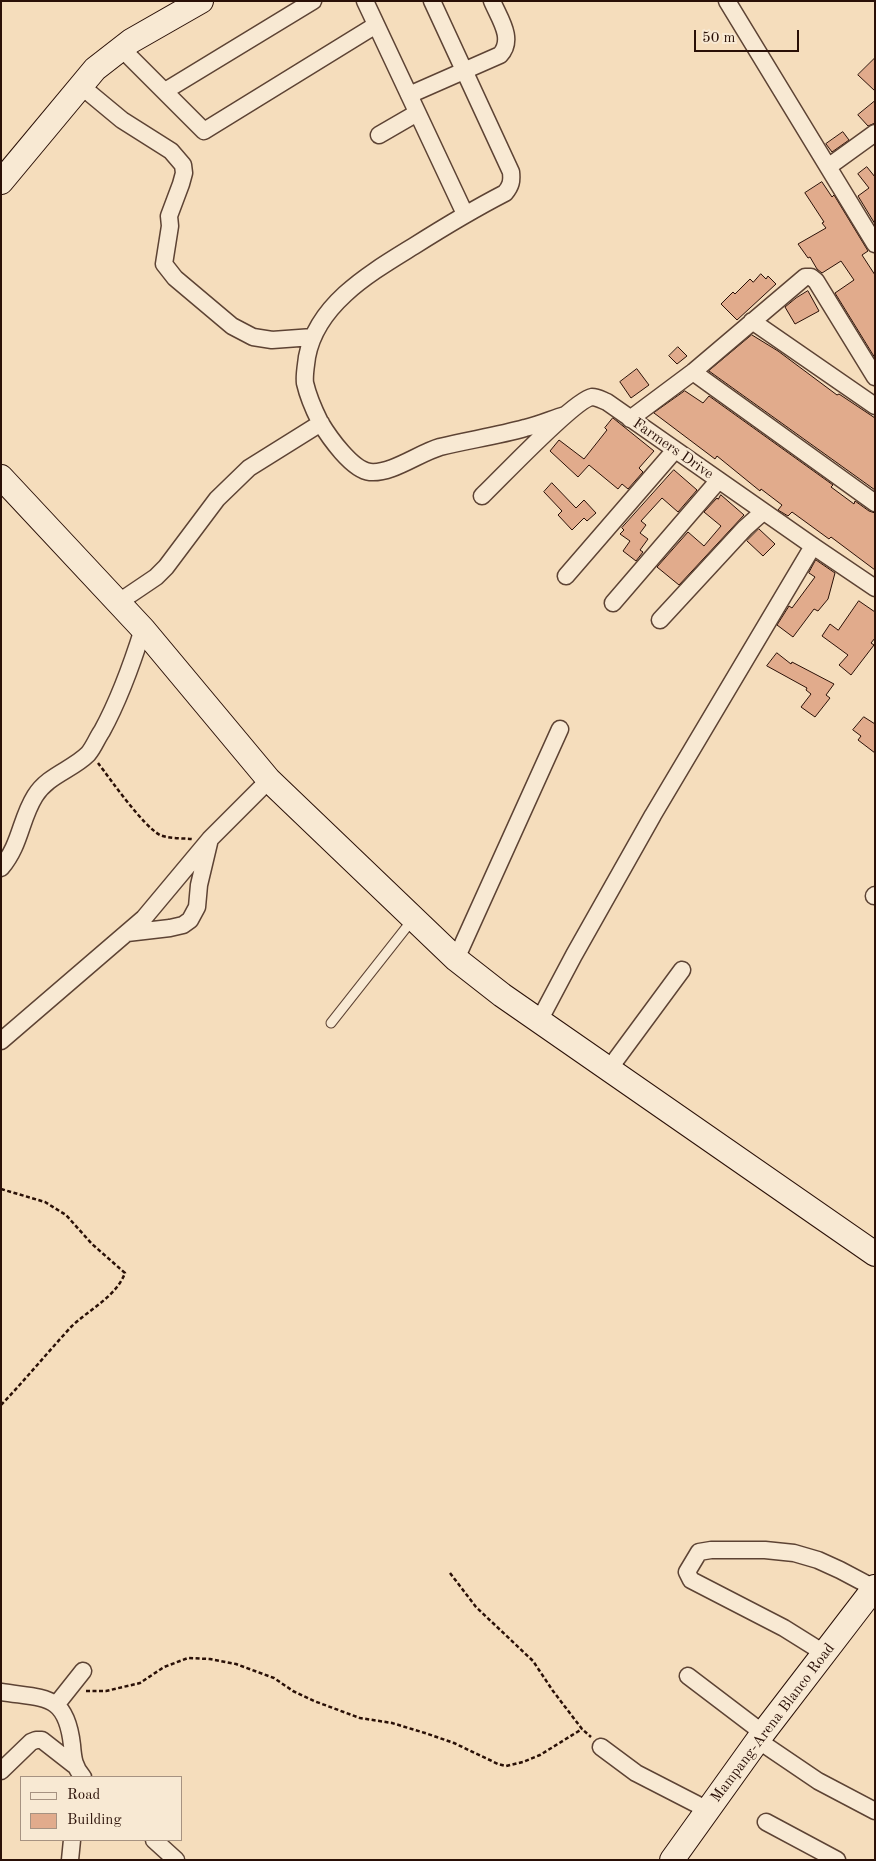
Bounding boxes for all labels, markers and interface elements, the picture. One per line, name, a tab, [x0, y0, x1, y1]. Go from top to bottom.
scale bar	[696, 20, 801, 52]
text: 50 m	[702, 31, 736, 46]
street label: Farmers Drive	[629, 415, 717, 483]
street label: Mampang-Arena Blanco Road	[707, 1640, 839, 1806]
legend	[20, 1776, 182, 1841]
text: Road	[67, 1788, 100, 1803]
text: Building	[67, 1813, 122, 1828]

